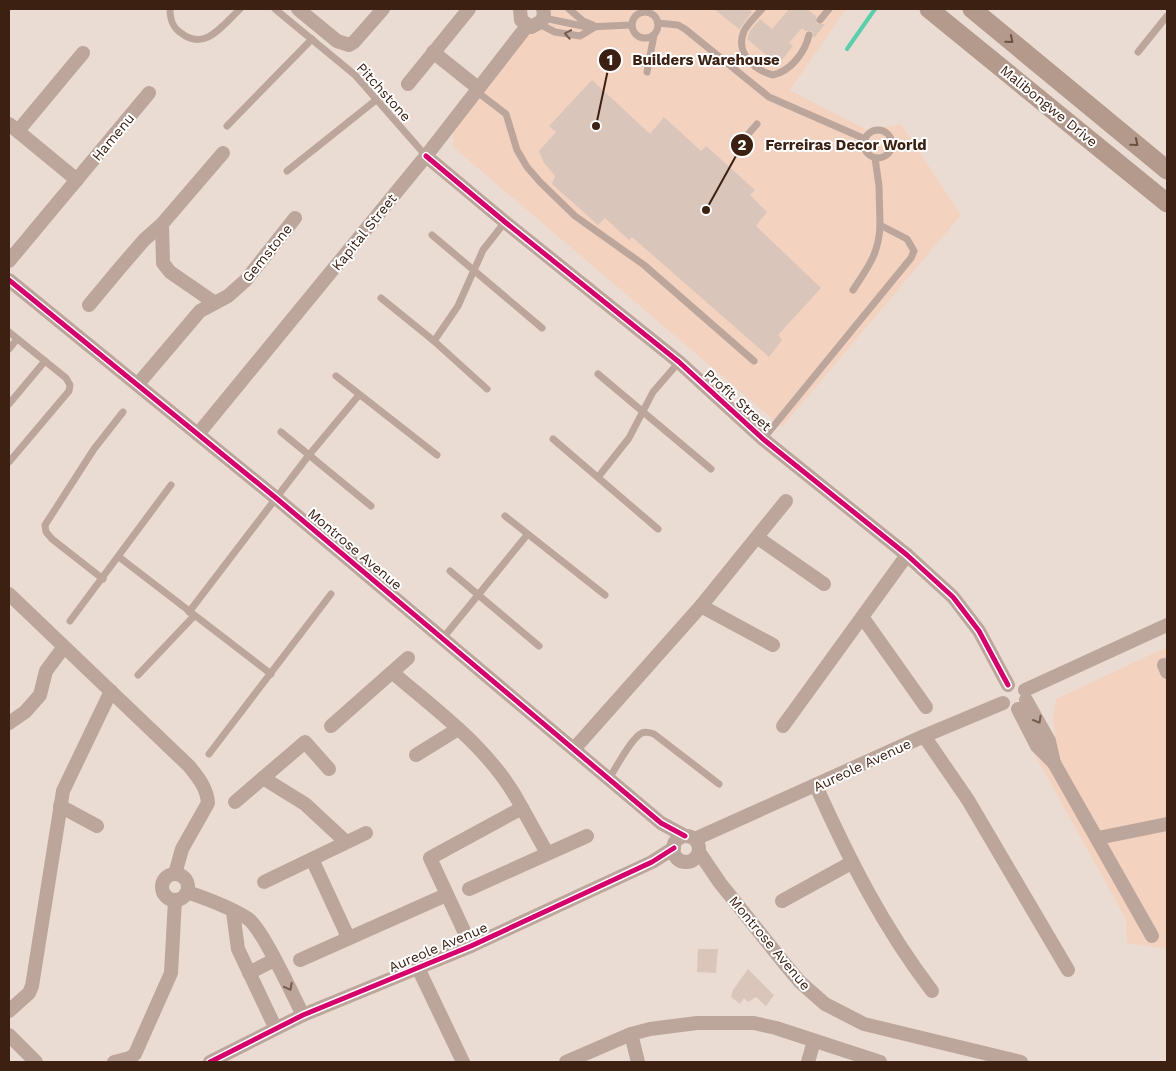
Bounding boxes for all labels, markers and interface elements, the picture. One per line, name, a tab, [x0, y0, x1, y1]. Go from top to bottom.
one-way arrow	[563, 30, 572, 40]
one-way arrow	[1004, 34, 1013, 42]
callout: Builders Warehouse	[597, 45, 790, 75]
text: 1	[607, 51, 613, 69]
text: Builders Warehouse	[632, 51, 780, 69]
street label: Pitchstone	[354, 60, 414, 124]
street label: Malibongwe Drive	[997, 62, 1101, 150]
street label: Hamenu	[89, 110, 137, 164]
callout: Ferreiras Decor World	[730, 130, 937, 160]
text: 2	[738, 136, 747, 154]
text: Ferreiras Decor World	[765, 136, 927, 154]
one-way arrow	[1130, 138, 1139, 147]
street label: Kapital Street	[328, 190, 400, 274]
street label: Gemstone	[239, 221, 295, 285]
street label: Profit Street	[701, 366, 775, 434]
street label: Montrose Avenue	[305, 505, 405, 593]
one-way arrow	[1032, 715, 1042, 724]
street label: Aureole Avenue	[811, 735, 913, 795]
street label: Montrose Avenue	[726, 893, 814, 993]
street label: Aureole Avenue	[386, 919, 490, 975]
one-way arrow	[282, 982, 292, 991]

